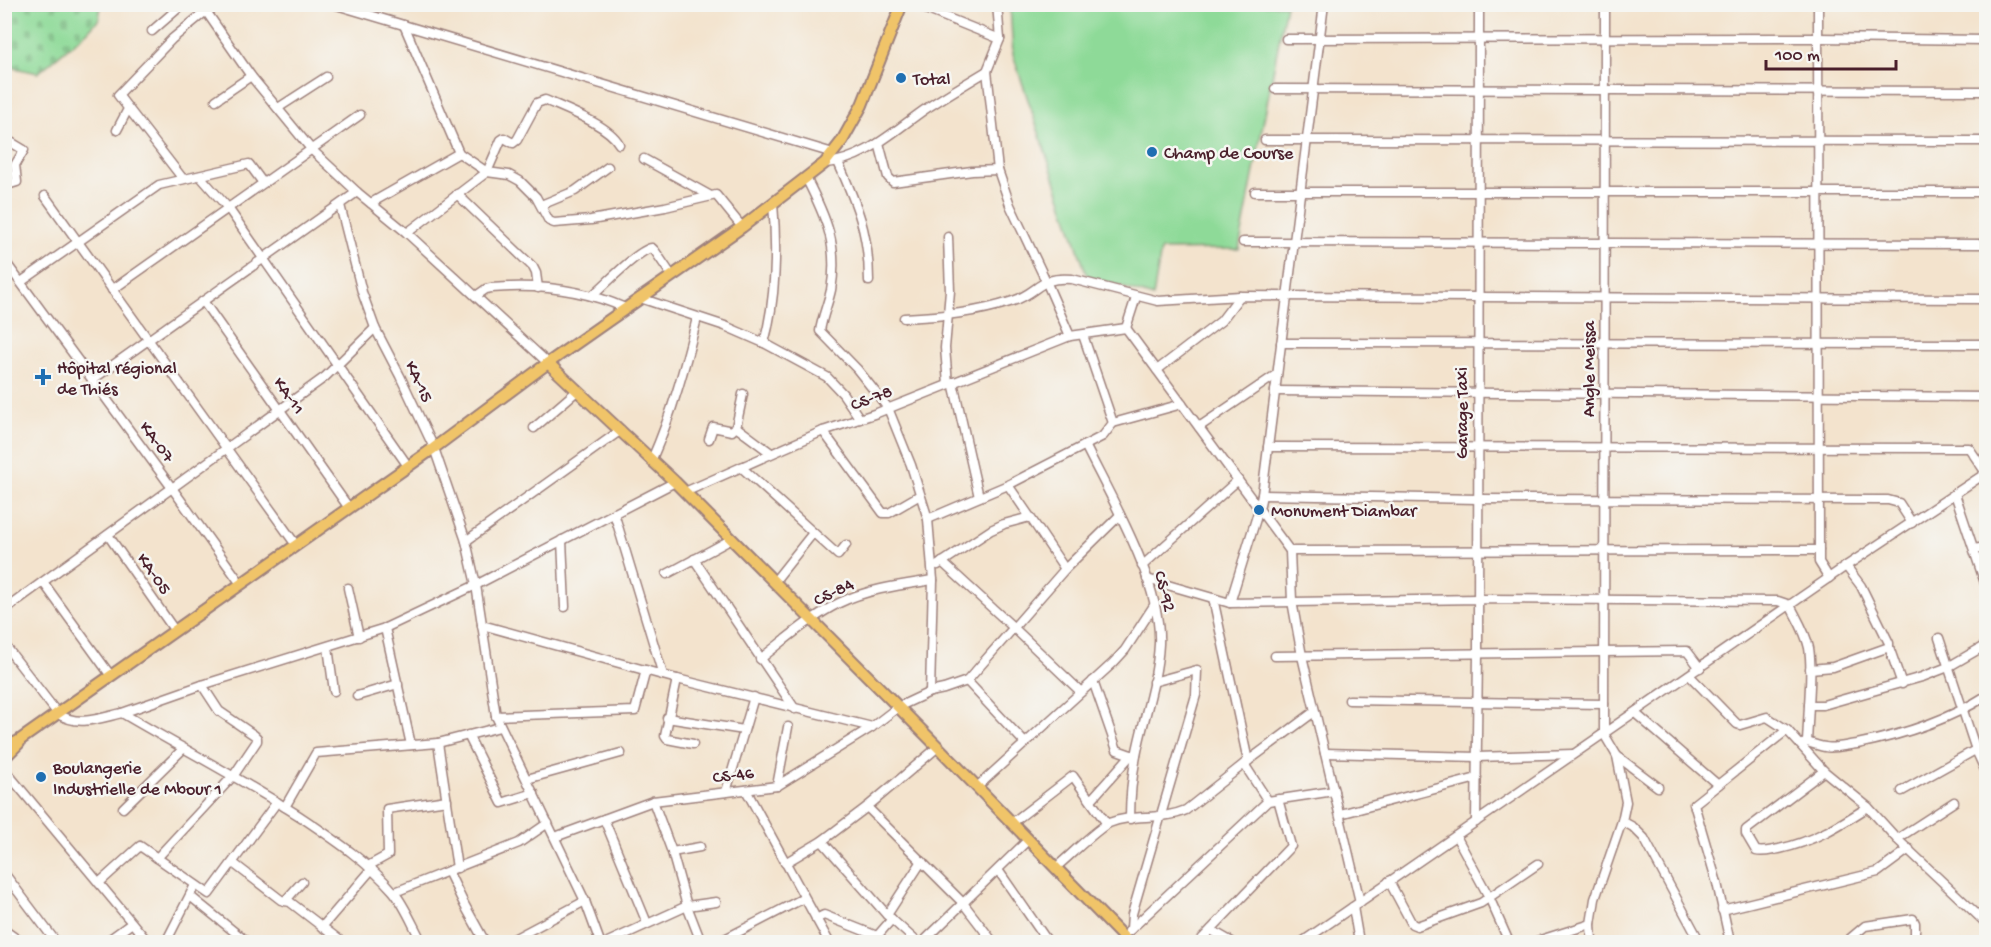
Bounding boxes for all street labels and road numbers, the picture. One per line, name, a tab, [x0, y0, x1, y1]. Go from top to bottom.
street label: Angle Meissa	[1580, 320, 1601, 417]
street label: KA-15	[399, 358, 436, 406]
street label: Garage Taxi	[1453, 367, 1474, 459]
street label: KA-11	[268, 374, 308, 419]
street label: CS-78	[848, 382, 896, 417]
street label: KA-07	[134, 418, 179, 468]
street label: KA-05	[131, 550, 175, 599]
street label: CS-92	[1148, 569, 1179, 615]
street label: CS-84	[811, 574, 858, 612]
street label: CS-46	[711, 763, 756, 789]

